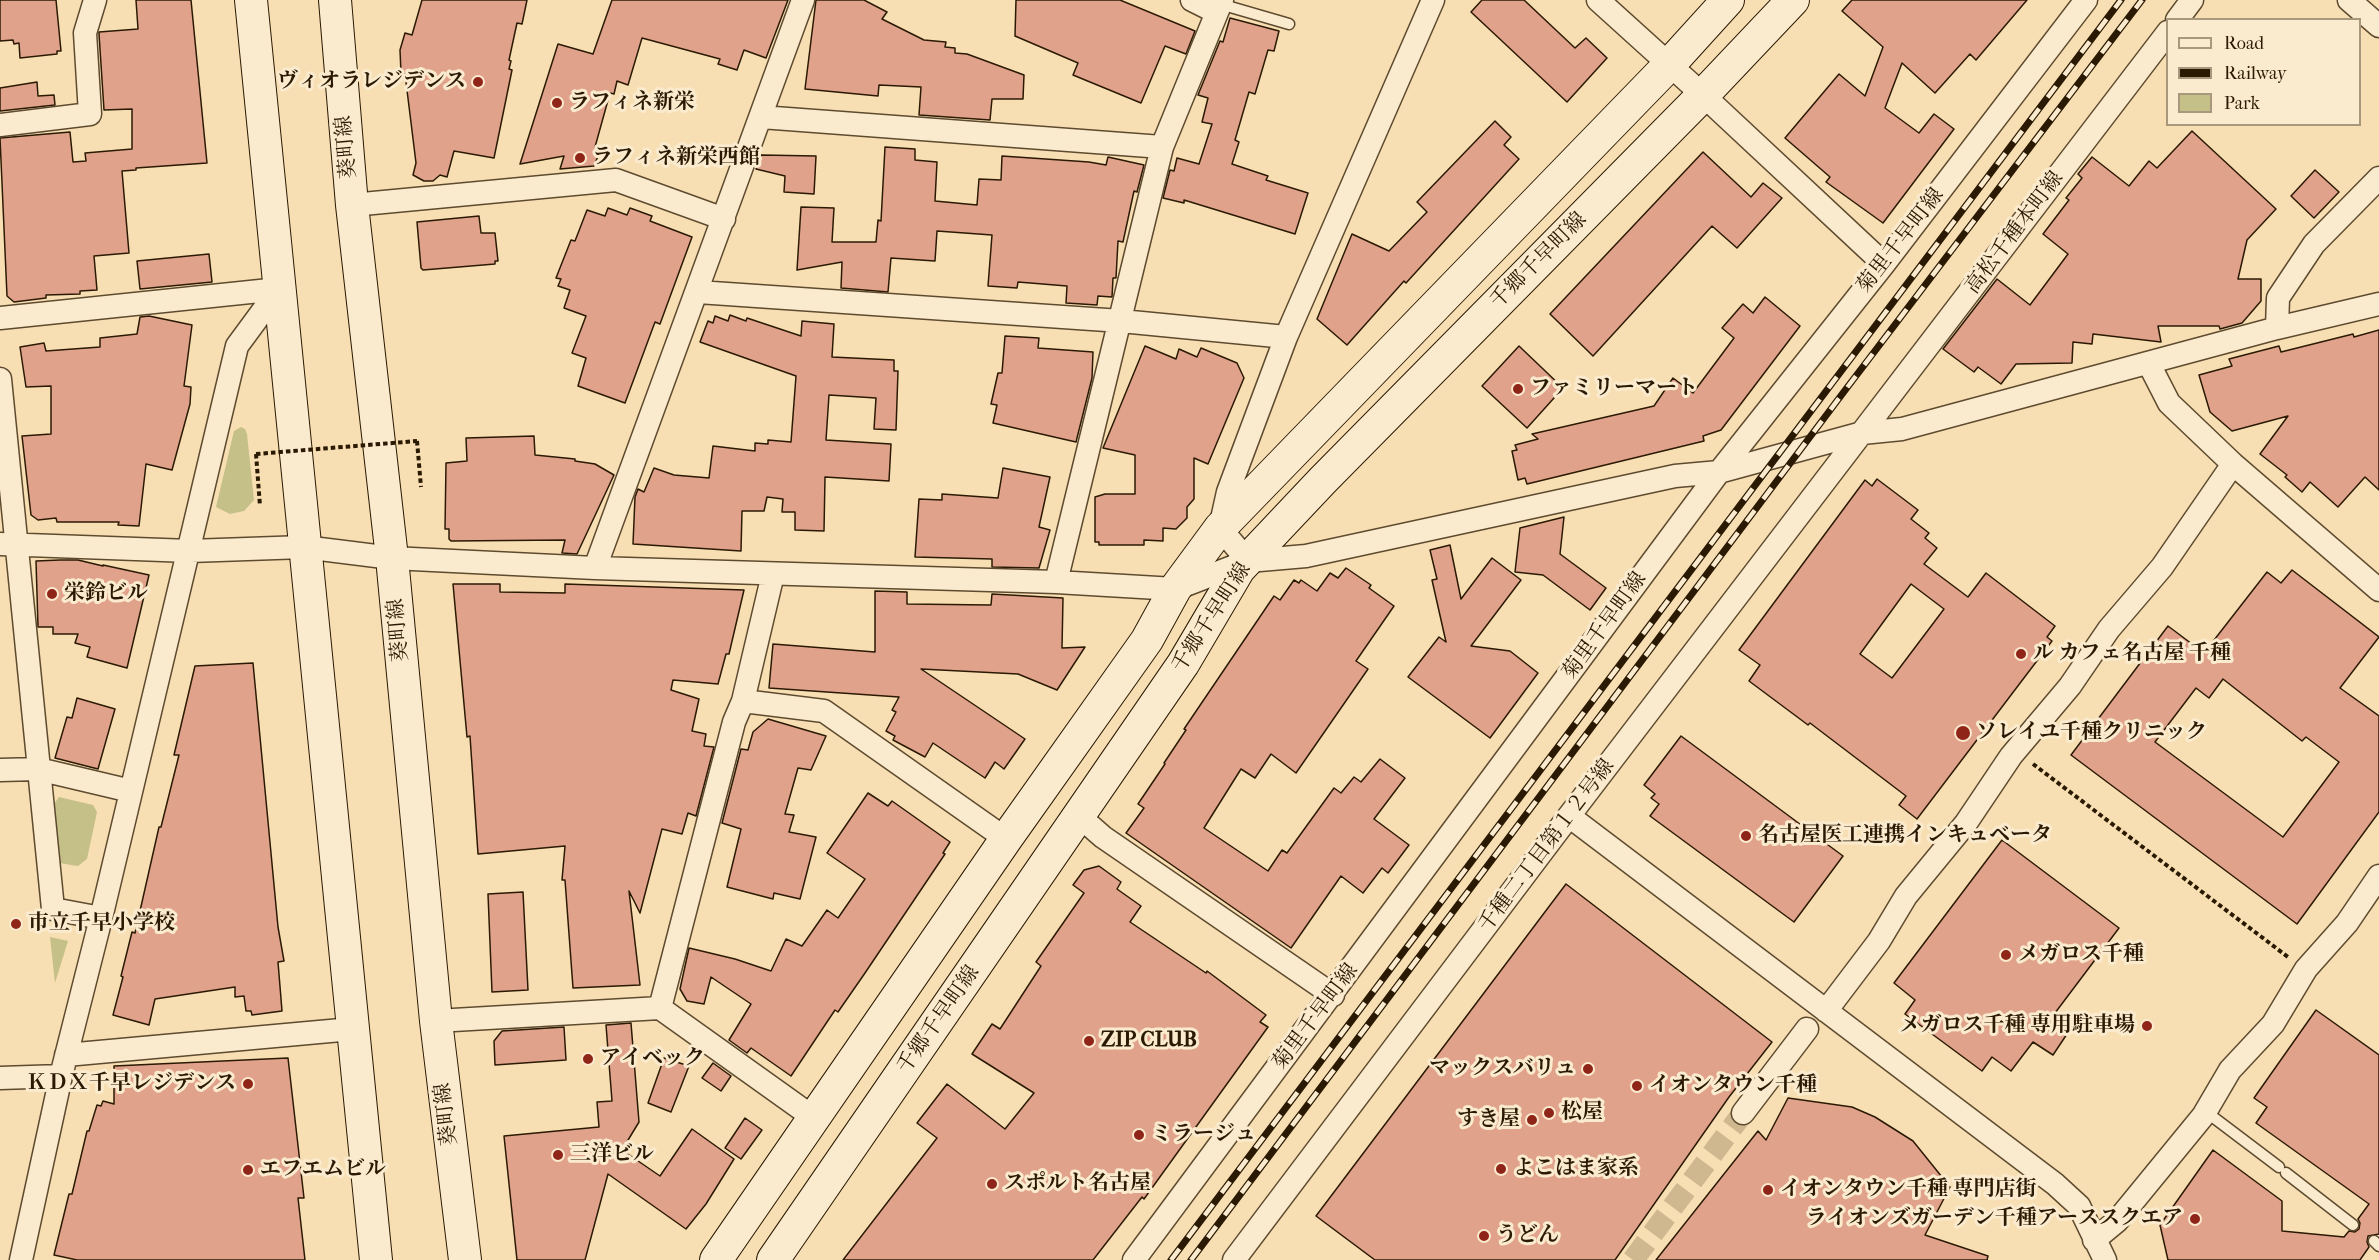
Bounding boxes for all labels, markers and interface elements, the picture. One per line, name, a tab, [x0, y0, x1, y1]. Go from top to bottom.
legend	[2166, 18, 2361, 126]
text: Road	[2224, 33, 2264, 54]
text: Railway	[2224, 63, 2287, 84]
place label: ヴィオラレジデンス	[277, 69, 466, 95]
marker: ヴィオラレジデンス	[471, 75, 485, 89]
place label: ラフィネ新栄	[569, 90, 695, 116]
text: Park	[2224, 93, 2260, 114]
marker: ラフィネ新栄	[550, 96, 564, 110]
street label: 葵町線	[332, 115, 362, 179]
place label: ラフィネ新栄西館	[592, 145, 760, 171]
marker: ラフィネ新栄西館	[573, 151, 587, 165]
street label: 高松千種本町線	[1961, 167, 2069, 299]
street label: 菊里千早町線	[1852, 184, 1950, 298]
street label: 千郷千早町線	[1486, 208, 1592, 314]
place label: ファミリーマート	[1530, 376, 1698, 402]
marker: ファミリーマート	[1511, 382, 1525, 396]
street label: 千郷千早町線	[1167, 558, 1257, 678]
street label: 菊里千早町線	[1558, 568, 1652, 684]
place label: 栄鈴ビル	[64, 581, 148, 607]
marker: 栄鈴ビル	[45, 587, 59, 601]
street label: 葵町線	[384, 598, 414, 662]
place label: ル カフェ名古屋 千種	[2033, 641, 2231, 667]
marker: ル カフェ名古屋 千種	[2014, 647, 2028, 661]
place label: ソレイユ千種クリニック	[1976, 720, 2207, 746]
marker: ソレイユ千種クリニック	[1954, 724, 1972, 742]
street label: 千種二丁目第１２号線	[1474, 755, 1620, 937]
place label: 名古屋医工連携インキュベータ	[1758, 823, 2052, 849]
marker: 名古屋医工連携インキュベータ	[1739, 829, 1753, 843]
place label: 市立千早小学校	[28, 911, 175, 937]
marker: 市立千早小学校	[9, 917, 23, 931]
place label: メガロス千種	[2018, 942, 2144, 968]
marker: メガロス千種	[1999, 948, 2013, 962]
street label: 菊里千早町線	[1268, 959, 1364, 1075]
street label: 千郷千早町線	[893, 961, 985, 1079]
place label: メガロス千種 専用駐車場	[1899, 1013, 2135, 1039]
marker: メガロス千種 専用駐車場	[2140, 1019, 2154, 1033]
place label: ZIP CLUB	[1101, 1028, 1197, 1054]
marker: ZIP CLUB	[1082, 1034, 1096, 1048]
place label: アイベック	[600, 1046, 705, 1072]
marker: アイベック	[581, 1052, 595, 1066]
place label: マックスバリュ	[1429, 1056, 1576, 1082]
marker: マックスバリュ	[1581, 1062, 1595, 1076]
place label: ＫＤＸ千早レジデンス	[26, 1071, 236, 1097]
place label: イオンタウン千種	[1649, 1073, 1817, 1099]
marker: ＫＤＸ千早レジデンス	[241, 1077, 255, 1091]
marker: イオンタウン千種	[1630, 1079, 1644, 1093]
street label: 葵町線	[431, 1081, 463, 1147]
place label: 松屋	[1561, 1100, 1603, 1126]
marker: 松屋	[1542, 1106, 1556, 1120]
place label: すき屋	[1457, 1107, 1520, 1133]
marker: すき屋	[1525, 1113, 1539, 1127]
place label: ミラージュ	[1151, 1122, 1256, 1148]
marker: ミラージュ	[1132, 1128, 1146, 1142]
place label: 三洋ビル	[570, 1142, 654, 1168]
marker: 三洋ビル	[551, 1148, 565, 1162]
place label: よこはま家系	[1513, 1156, 1639, 1182]
place label: エフエムビル	[260, 1157, 386, 1183]
marker: よこはま家系	[1494, 1162, 1508, 1176]
marker: エフエムビル	[241, 1163, 255, 1177]
place label: スポルト名古屋	[1004, 1171, 1151, 1197]
marker: スポルト名古屋	[985, 1177, 999, 1191]
place label: イオンタウン千種 専門店街	[1780, 1177, 2037, 1203]
marker: イオンタウン千種 専門店街	[1761, 1183, 1775, 1197]
place label: ライオンズガーデン千種アーススクエア	[1806, 1206, 2183, 1232]
marker: ライオンズガーデン千種アーススクエア	[2188, 1212, 2202, 1226]
place label: うどん	[1496, 1223, 1559, 1249]
marker: うどん	[1477, 1229, 1491, 1243]

